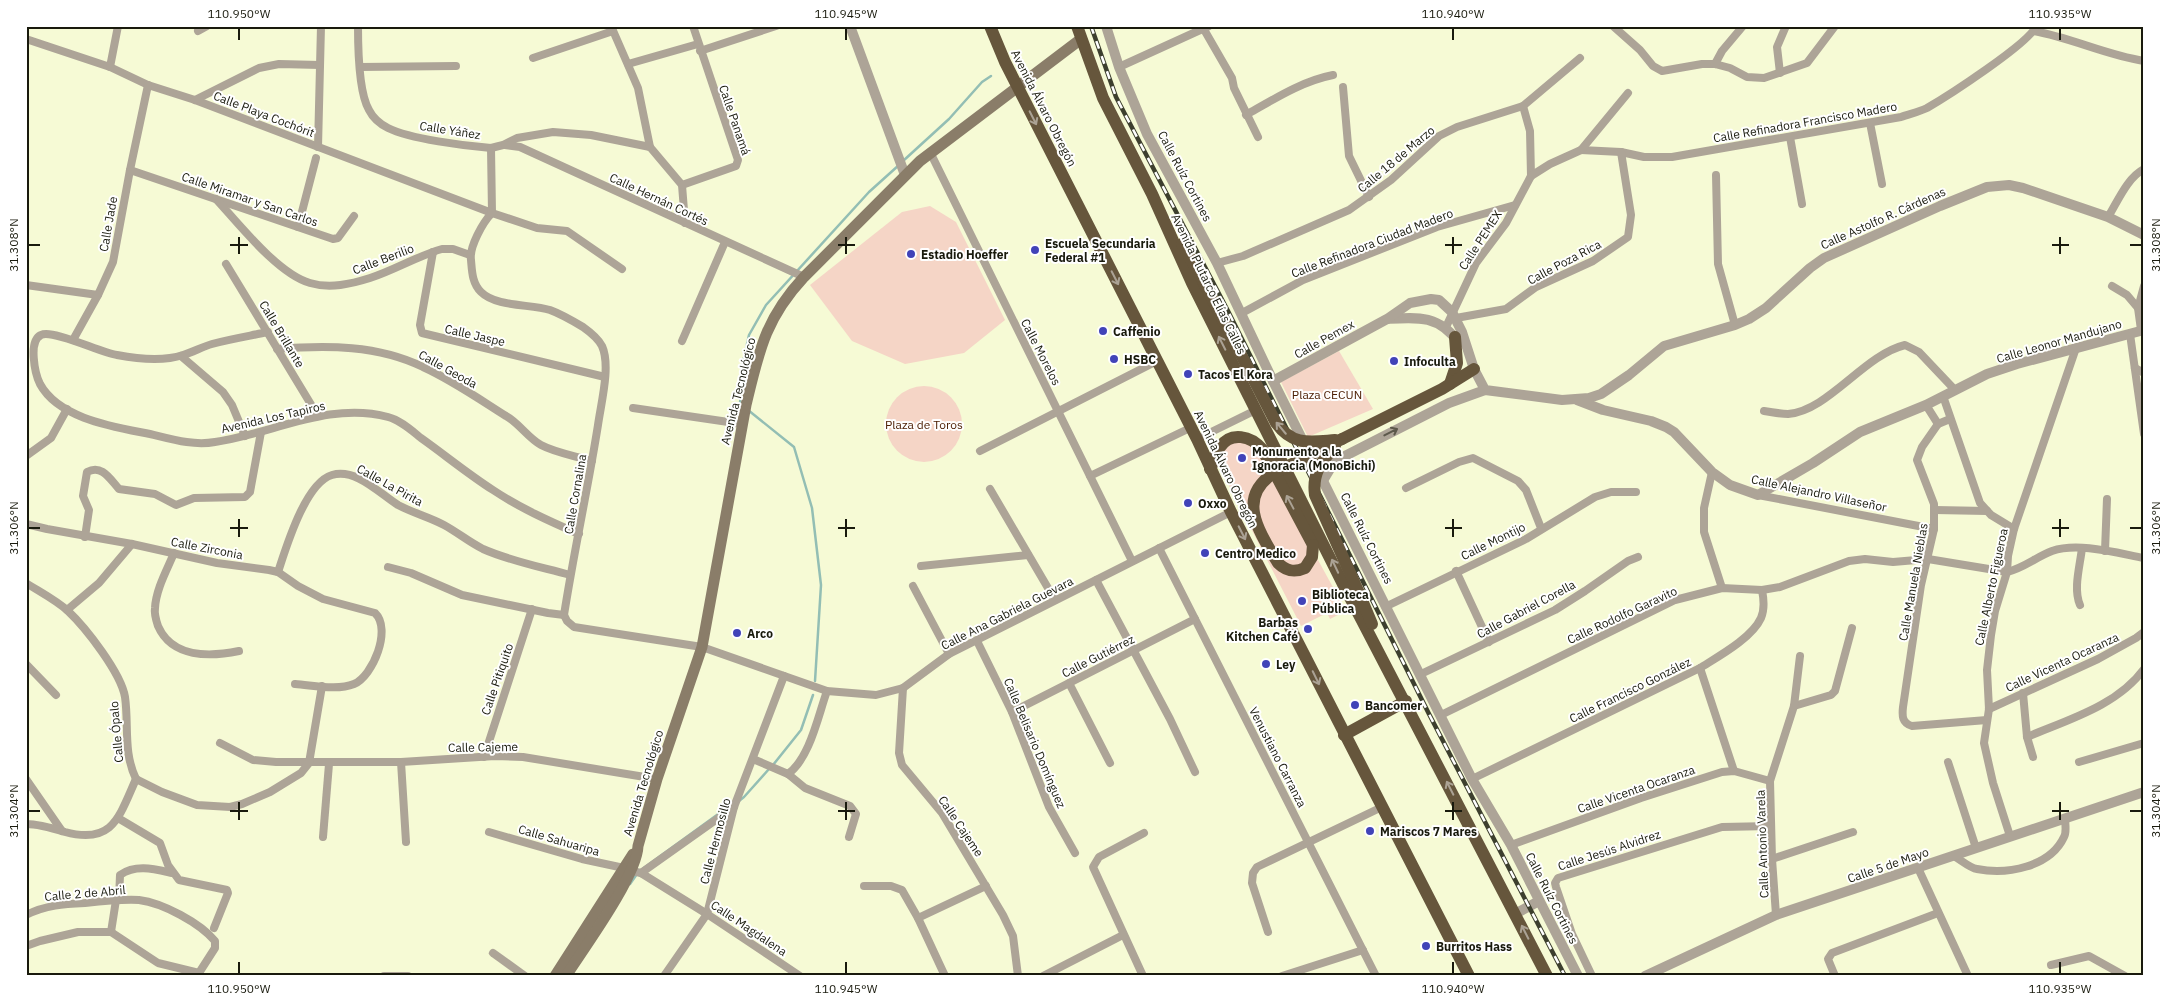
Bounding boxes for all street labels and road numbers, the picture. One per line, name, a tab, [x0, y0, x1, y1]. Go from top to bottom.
street label: Avenida Álvaro Obregón	[1008, 47, 1080, 169]
street label: Calle Panamá	[716, 83, 754, 158]
street label: Calle Playa Cochórit	[211, 88, 317, 140]
street label: Calle Refinadora Francisco Madero	[1712, 98, 1898, 146]
street label: Calle Yáñez	[418, 118, 482, 142]
street label: Calle 18 de Marzo	[1354, 122, 1438, 196]
street label: Calle Ruíz Cortines	[1155, 128, 1215, 224]
street label: Calle Miramar y San Carlos	[180, 169, 320, 229]
street label: Calle Hernán Cortés	[607, 170, 711, 229]
street label: Calle Astolfo R. Cárdenas	[1818, 184, 1948, 252]
street label: Calle Jade	[96, 195, 120, 253]
street label: Calle Refinadora Ciudad Madero	[1289, 205, 1455, 281]
street label: Calle PEMEX	[1455, 207, 1505, 273]
street label: Avenida Plutarco Elías Calles	[1168, 211, 1250, 357]
street label: Calle Poza Rica	[1525, 236, 1604, 288]
street label: Calle Berilio	[350, 240, 416, 278]
street label: Calle Brillante	[256, 298, 308, 371]
street label: Calle Morelos	[1018, 316, 1064, 388]
street label: Calle Pemex	[1291, 316, 1357, 362]
street label: Calle Leonor Mandujano	[1995, 316, 2124, 366]
street label: Calle Jaspe	[443, 321, 507, 349]
street label: Avenida Tecnológico	[717, 335, 759, 446]
street label: Calle Geoda	[416, 347, 480, 392]
street label: Avenida Los Tapiros	[219, 398, 327, 436]
street label: Avenida Álvaro Obregón	[1191, 408, 1261, 530]
street label: Calle Cornalina	[561, 452, 590, 535]
street label: Calle La Pirita	[354, 461, 426, 510]
street label: Calle Alejandro Villaseñor	[1750, 471, 1889, 515]
street label: Calle Ruíz Cortines	[1337, 490, 1397, 586]
street label: Calle Montijo	[1458, 519, 1528, 563]
street label: Calle Manuela Nieblas	[1895, 522, 1931, 642]
street label: Calle Alberto Figueroa	[1971, 527, 2011, 647]
street label: Calle Zirconia	[170, 534, 245, 562]
street label: Calle Ana Gabriela Guevara	[938, 573, 1076, 653]
street label: Calle Gabriel Corella	[1474, 576, 1578, 641]
street label: Calle Rodolfo Garavito	[1565, 583, 1680, 647]
street label: Calle Vicenta Ocaranza	[2003, 629, 2122, 695]
street label: Calle Gutiérrez	[1059, 631, 1137, 681]
street label: Calle Pitiquito	[478, 641, 516, 717]
street label: Calle Francisco González	[1567, 654, 1694, 726]
street label: Calle Belisario Domínguez	[1001, 676, 1069, 811]
street label: Calle Ópalo	[106, 700, 126, 763]
street label: Venustiano Carranza	[1246, 704, 1310, 810]
street label: Avenida Tecnológico	[620, 728, 666, 838]
street label: Calle Cajeme	[448, 739, 519, 755]
street label: Calle Vicenta Ocaranza	[1575, 762, 1697, 816]
street label: Calle Antonio Varela	[1753, 789, 1771, 898]
street label: Calle Cajeme	[935, 793, 987, 860]
street label: Calle Hermosillo	[696, 796, 734, 886]
street label: Calle Sahuaripa	[517, 821, 602, 859]
street label: Calle Jesús Alvidrez	[1556, 826, 1663, 874]
street label: Calle 5 de Mayo	[1845, 844, 1931, 886]
street label: Calle Ruíz Cortines	[1522, 850, 1582, 946]
street label: Calle 2 de Abril	[44, 882, 126, 904]
street label: Calle Magdalena	[708, 897, 790, 959]

